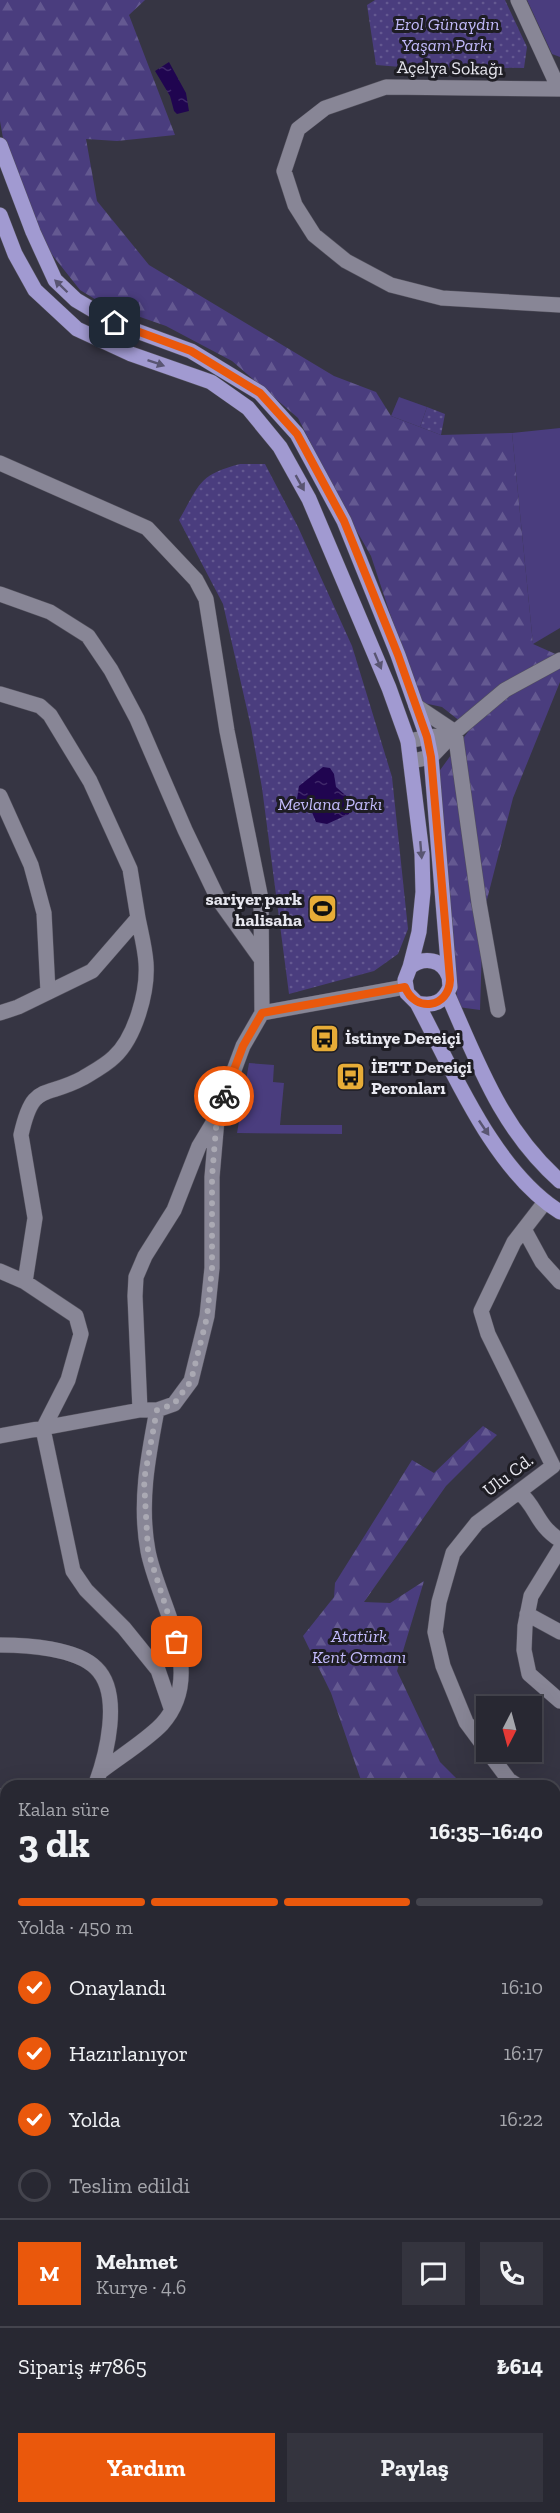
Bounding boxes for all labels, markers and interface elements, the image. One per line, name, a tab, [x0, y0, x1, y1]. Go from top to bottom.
park label: Erol Günaydın Yaşam Parkı	[395, 13, 499, 56]
street label: Açelya Sokağı	[397, 56, 503, 80]
one-way arrow	[55, 280, 69, 294]
pin	[89, 297, 140, 348]
icon: home	[98, 306, 131, 339]
one-way arrow	[147, 358, 165, 368]
one-way arrow	[295, 475, 305, 492]
one-way arrow	[373, 653, 383, 671]
park label: Mevlana Parkı	[278, 793, 382, 815]
one-way arrow	[416, 841, 426, 860]
place label: sariyer park halisaha	[205, 888, 302, 931]
sports icon: sariyer park halisaha	[307, 893, 339, 925]
bus stop icon: İstinye Dereiçi	[308, 1022, 340, 1054]
place label: İstinye Dereiçi	[345, 1027, 461, 1049]
place label: İETT Dereiçi Peronları	[371, 1056, 473, 1099]
bus stop icon: İETT Dereiçi Peronları	[334, 1061, 366, 1093]
courier	[194, 1066, 254, 1126]
icon: bike	[208, 1080, 241, 1113]
one-way arrow	[479, 1120, 490, 1136]
street label: Ulu Cd.	[479, 1449, 537, 1501]
pin	[151, 1616, 202, 1667]
icon: bag	[160, 1625, 193, 1658]
park label: Atatürk Kent Ormanı	[312, 1625, 406, 1668]
north arrow	[476, 1696, 542, 1762]
map controls	[476, 1696, 542, 1762]
text: Kalan süre	[18, 1797, 109, 1821]
text: 16:35–16:40	[430, 1818, 543, 1845]
text: 3 dk	[18, 1820, 90, 1867]
text: Yolda · 450 m	[18, 1915, 133, 1939]
icon: check	[18, 1971, 51, 2004]
text: Onaylandı	[69, 1974, 166, 2001]
text: 16:10	[501, 1975, 543, 1999]
icon: check	[18, 2037, 51, 2070]
text: Hazırlanıyor	[69, 2040, 188, 2067]
text: 16:17	[503, 2041, 543, 2065]
icon: check	[18, 2103, 51, 2136]
text: Yolda	[69, 2106, 121, 2133]
text: 16:22	[500, 2107, 543, 2131]
text: Teslim edildi	[69, 2172, 190, 2199]
button: chat	[402, 2242, 465, 2305]
button: phone	[480, 2242, 543, 2305]
text: Mehmet	[96, 2248, 177, 2275]
text: M	[40, 2260, 59, 2287]
text: Kurye · 4.6	[96, 2275, 186, 2299]
text: Sipariş #7865	[18, 2353, 147, 2380]
text: ₺614	[496, 2353, 543, 2380]
button: Yardım	[18, 2433, 275, 2502]
button: Paylaş	[287, 2433, 543, 2502]

